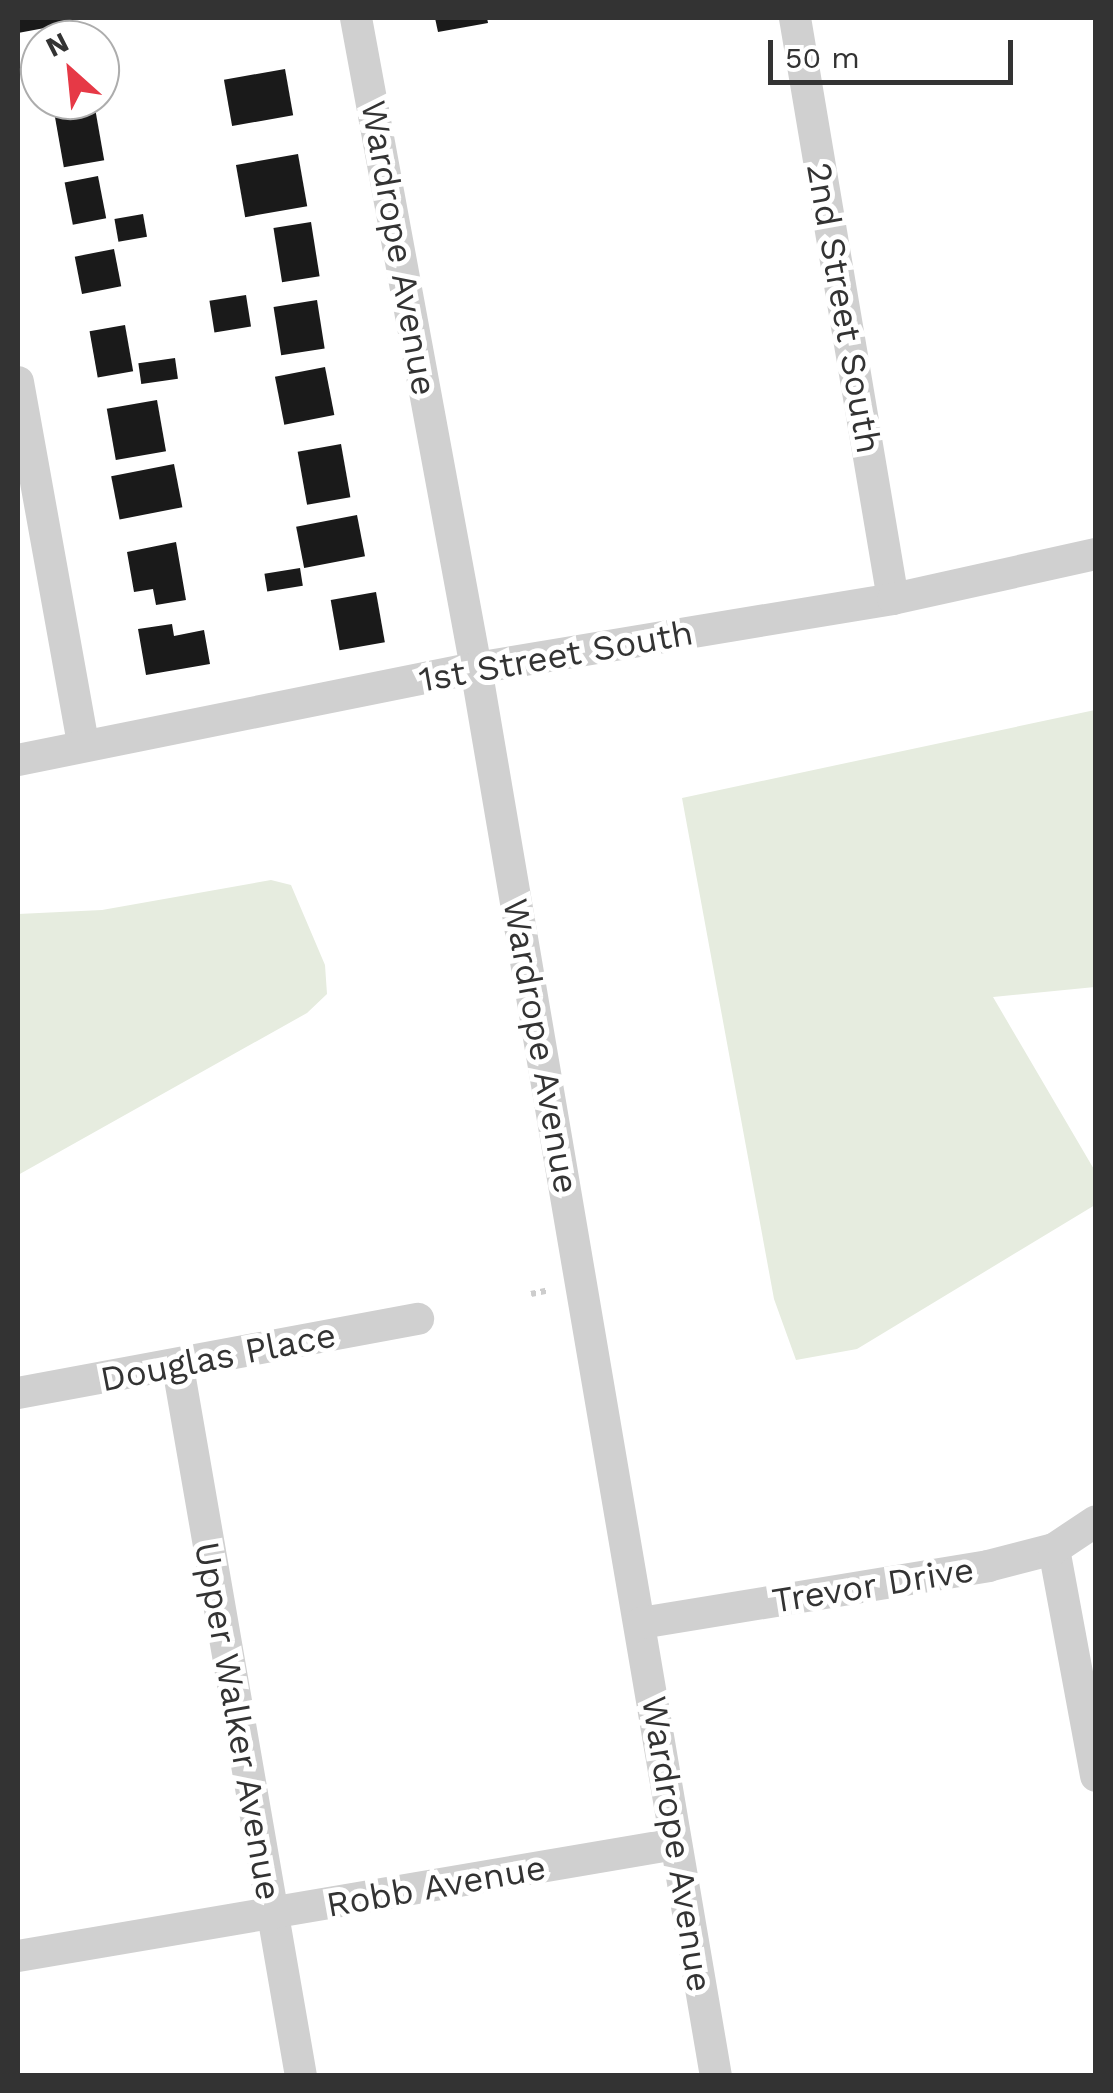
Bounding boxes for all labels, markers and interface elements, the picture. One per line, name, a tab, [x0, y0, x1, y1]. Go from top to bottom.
north arrow	[20, 20, 120, 120]
scale bar	[773, 20, 1018, 82]
text: N	[40, 25, 74, 64]
text: 50 m	[785, 40, 860, 75]
street label: Wardrope Avenue	[352, 96, 446, 400]
street label: 2nd Street South	[798, 159, 890, 457]
street label: 1st Street South	[416, 611, 696, 701]
street label: Wardrope Avenue	[494, 894, 588, 1198]
street label: Douglas Place	[97, 1314, 339, 1400]
street label: Upper Walker Avenue	[185, 1537, 291, 1905]
street label: Trevor Drive	[769, 1548, 977, 1622]
street label: Wardrope Avenue	[633, 1692, 721, 1996]
street label: Robb Avenue	[322, 1846, 550, 1926]

